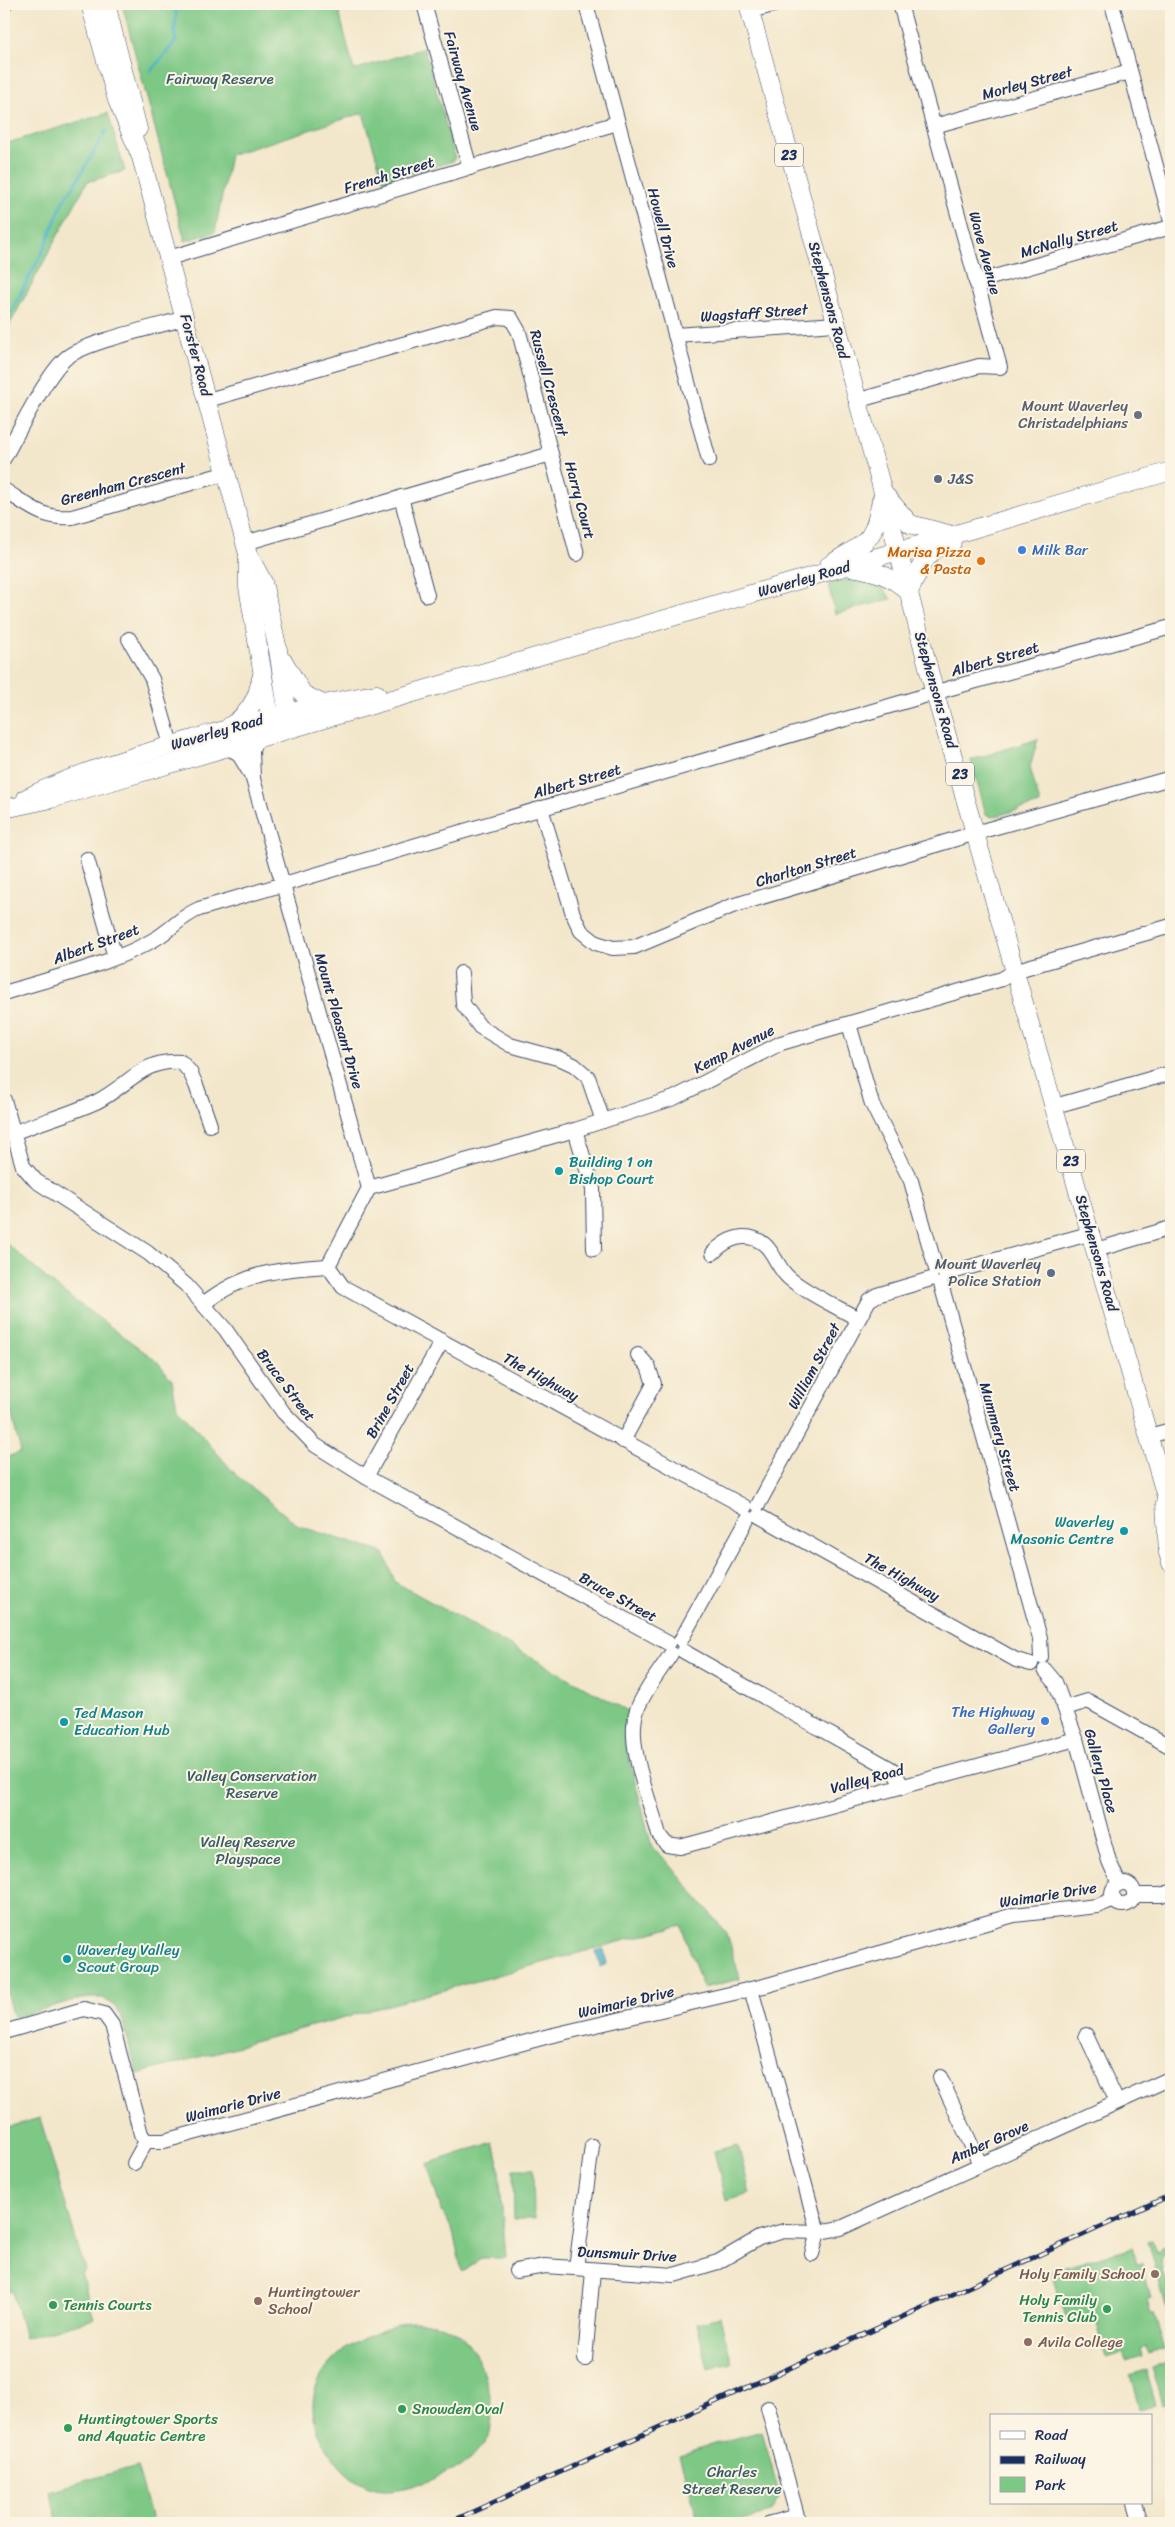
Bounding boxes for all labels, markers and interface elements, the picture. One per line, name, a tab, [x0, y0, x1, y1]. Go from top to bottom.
street label: Fairway Avenue	[436, 28, 490, 134]
street label: Morley Street	[979, 58, 1076, 108]
park label: Fairway Reserve	[166, 66, 274, 92]
road number: 23	[775, 144, 803, 166]
street label: French Street	[341, 149, 438, 201]
street label: Howell Drive	[640, 185, 686, 272]
street label: Wave Avenue	[961, 208, 1009, 298]
street label: McNally Street	[1017, 213, 1121, 265]
street label: Stephensons Road	[801, 238, 857, 363]
street label: Wagstaff Street	[699, 296, 809, 330]
street label: Forster Road	[172, 311, 220, 400]
street label: Russell Crescent	[522, 327, 576, 440]
place label: Mount Waverley Christadelphians	[1018, 393, 1128, 436]
marker: Mount Waverley Christadelphians	[1132, 409, 1144, 421]
street label: Greenham Crescent	[58, 455, 189, 513]
street label: Harry Court	[557, 458, 603, 542]
place label: J&S	[947, 466, 975, 492]
marker: J&S	[932, 473, 944, 485]
place label: Milk Bar	[1032, 537, 1089, 563]
place label: Marisa Pizza & Pasta	[888, 539, 971, 582]
marker: Milk Bar	[1016, 544, 1028, 556]
street label: Waverley Road	[755, 553, 854, 605]
marker: Marisa Pizza & Pasta	[975, 555, 987, 567]
street label: Stephensons Road	[907, 628, 965, 753]
street label: Albert Street	[947, 634, 1043, 684]
street label: Waverley Road	[168, 706, 267, 758]
street label: Albert Street	[529, 756, 625, 806]
road number: 23	[946, 762, 974, 786]
street label: Charlton Street	[752, 839, 860, 895]
street label: Albert Street	[48, 916, 143, 972]
street label: Mount Pleasant Drive	[307, 950, 371, 1092]
street label: Kemp Avenue	[689, 1017, 780, 1081]
place label: Building 1 on Bishop Court	[569, 1149, 655, 1192]
road number: 23	[1057, 1150, 1085, 1172]
marker: Building 1 on Bishop Court	[553, 1165, 565, 1177]
street label: Stephensons Road	[1068, 1191, 1126, 1316]
place label: Mount Waverley Police Station	[935, 1251, 1041, 1294]
marker: Mount Waverley Police Station	[1045, 1267, 1057, 1279]
street label: William Street	[780, 1317, 848, 1414]
street label: Bruce Street	[250, 1343, 322, 1427]
street label: The Highway	[498, 1345, 584, 1409]
street label: Brine Street	[359, 1358, 422, 1443]
street label: Mummery Street	[972, 1379, 1028, 1495]
place label: Waverley Masonic Centre	[1011, 1509, 1114, 1552]
marker: Waverley Masonic Centre	[1118, 1525, 1130, 1537]
street label: The Highway	[859, 1545, 945, 1609]
street label: Bruce Street	[574, 1565, 662, 1629]
place label: The Highway Gallery	[951, 1699, 1035, 1742]
place label: Ted Mason Education Hub	[74, 1700, 170, 1743]
marker: The Highway Gallery	[1039, 1715, 1051, 1727]
marker: Ted Mason Education Hub	[58, 1716, 70, 1728]
street label: Gallery Place	[1077, 1726, 1126, 1817]
street label: Valley Road	[827, 1756, 908, 1801]
park label: Valley Conservation Reserve	[187, 1763, 317, 1806]
park label: Valley Reserve Playspace	[200, 1829, 296, 1872]
street label: Waimarie Drive	[998, 1874, 1099, 1916]
place label: Waverley Valley Scout Group	[77, 1937, 180, 1980]
marker: Waverley Valley Scout Group	[61, 1953, 73, 1965]
street label: Waimarie Drive	[575, 1978, 677, 2026]
street label: Waimarie Drive	[182, 2080, 284, 2130]
street label: Amber Grove	[944, 2113, 1033, 2171]
street label: Dunsmuir Drive	[577, 2238, 678, 2270]
place label: Holy Family School	[1019, 2261, 1146, 2287]
marker: Holy Family School	[1149, 2268, 1161, 2280]
place label: Huntingtower School	[268, 2279, 360, 2322]
place label: Holy Family Tennis Club	[1019, 2287, 1097, 2330]
place label: Tennis Courts	[63, 2292, 153, 2318]
marker: Huntingtower School	[252, 2295, 264, 2307]
marker: Tennis Courts	[47, 2299, 59, 2311]
marker: Holy Family Tennis Club	[1101, 2303, 1113, 2315]
place label: Avila College	[1037, 2329, 1123, 2355]
marker: Avila College	[1022, 2336, 1034, 2348]
place label: Snowden Oval	[412, 2396, 504, 2422]
marker: Snowden Oval	[396, 2403, 408, 2415]
place label: Huntingtower Sports and Aquatic Centre	[78, 2406, 218, 2449]
legend	[990, 2414, 1152, 2504]
marker: Huntingtower Sports and Aquatic Centre	[62, 2422, 74, 2434]
text: Road	[1035, 2422, 1068, 2448]
text: Railway	[1035, 2446, 1086, 2472]
park label: Charles Street Reserve	[682, 2459, 782, 2502]
text: Park	[1035, 2472, 1066, 2498]

